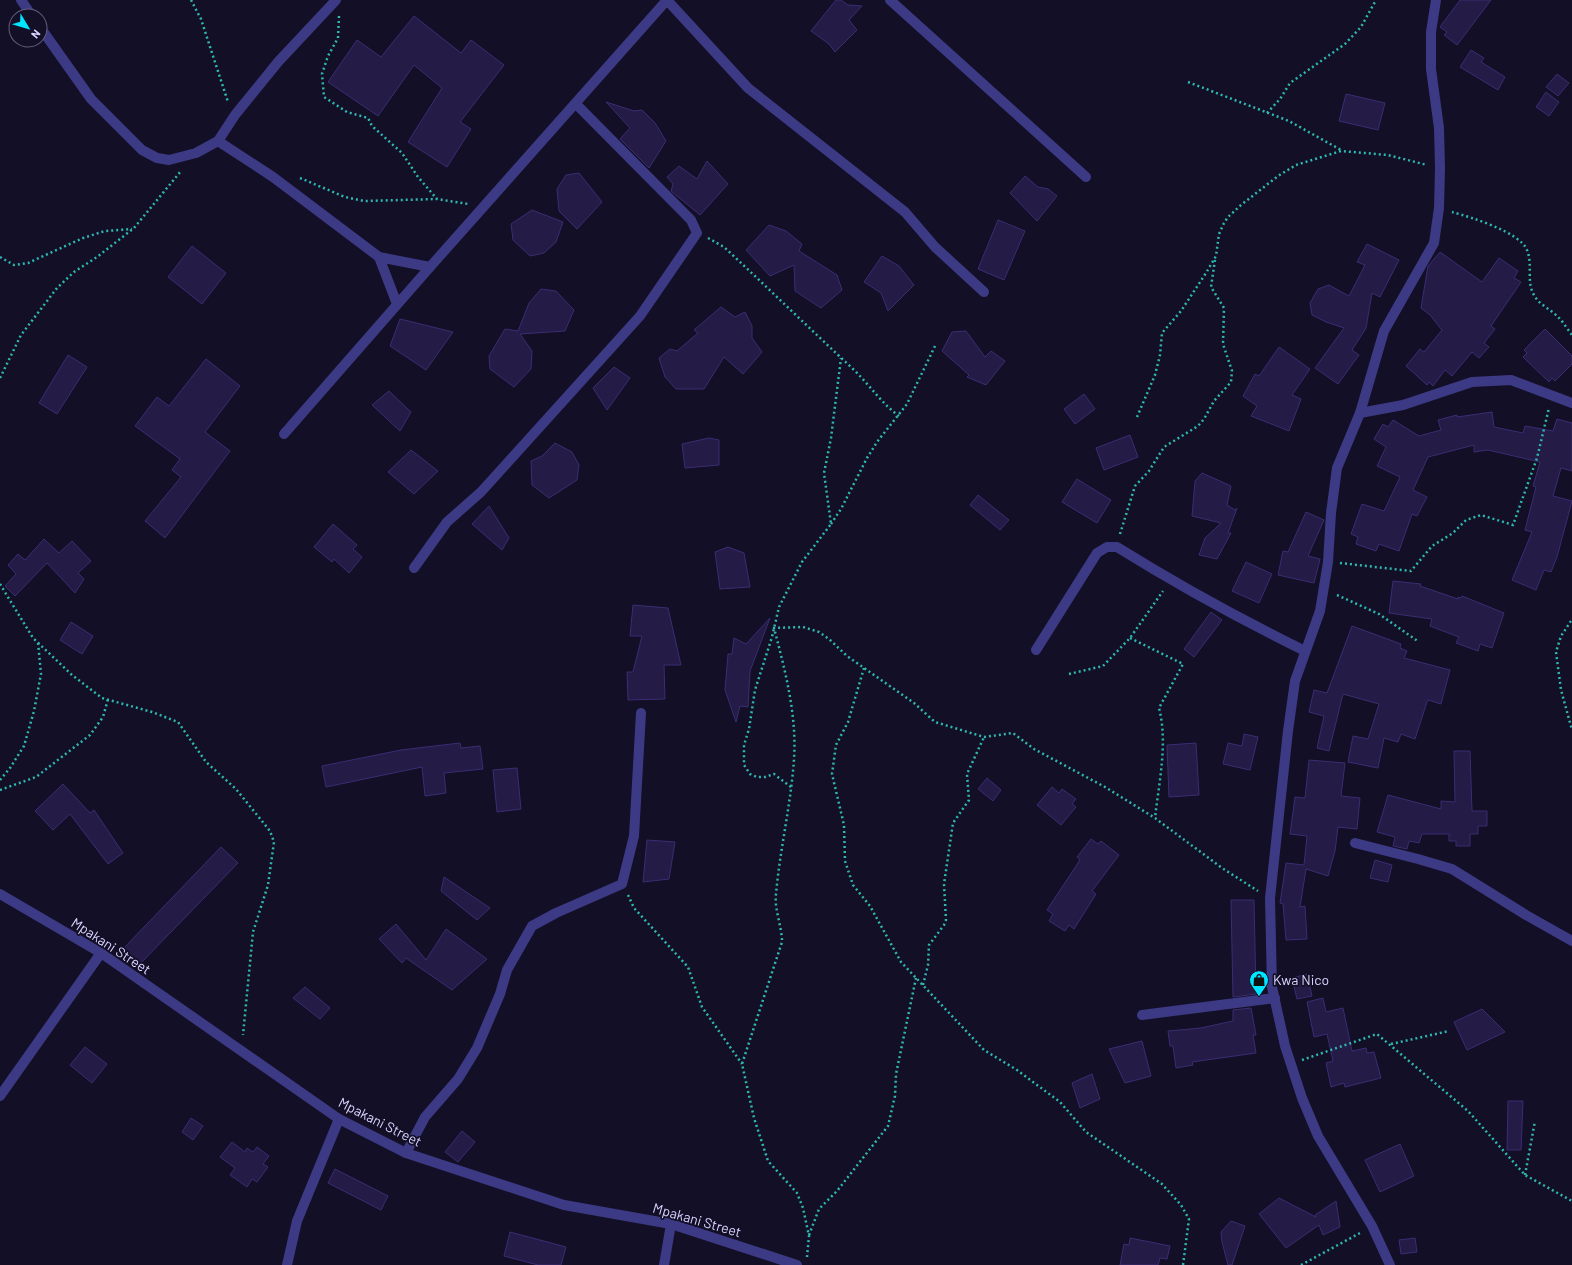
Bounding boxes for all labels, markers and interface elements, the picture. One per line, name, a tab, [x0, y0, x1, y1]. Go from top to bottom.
north arrow	[8, 8, 48, 48]
text: N	[29, 28, 44, 41]
street label: Mpakani Street	[68, 914, 154, 978]
shop icon: Kwa Nico	[1248, 969, 1270, 997]
place label: Kwa Nico	[1273, 971, 1329, 988]
street label: Mpakani Street	[336, 1093, 425, 1150]
street label: Mpakani Street	[651, 1199, 743, 1240]

